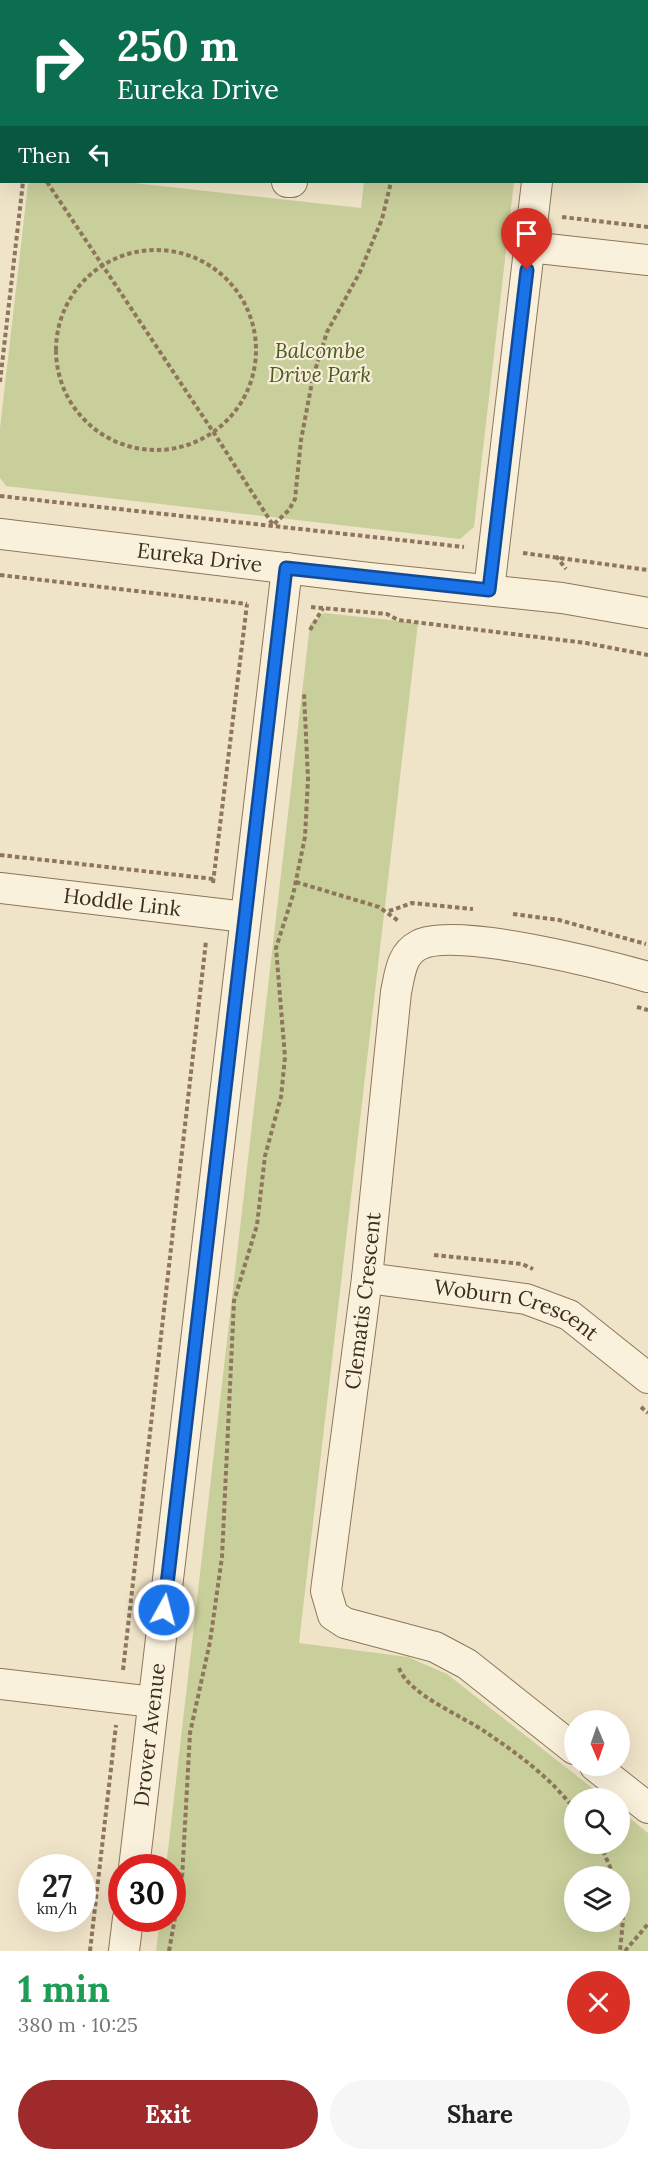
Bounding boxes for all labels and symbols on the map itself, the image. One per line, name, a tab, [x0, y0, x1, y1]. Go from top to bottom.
pin	[501, 208, 552, 270]
park label: Balcombe Drive Park	[269, 337, 371, 388]
street label: Eureka Drive	[136, 536, 264, 578]
street label: Hoddle Link	[62, 882, 183, 922]
street label: Clematis Crescent	[339, 1210, 387, 1391]
street label: Woburn Crescent	[432, 1273, 605, 1347]
position arrow	[132, 1578, 196, 1642]
street label: Drover Avenue	[127, 1661, 171, 1808]
north arrow	[564, 1710, 630, 1776]
speed limit sign: 30	[108, 1854, 186, 1932]

